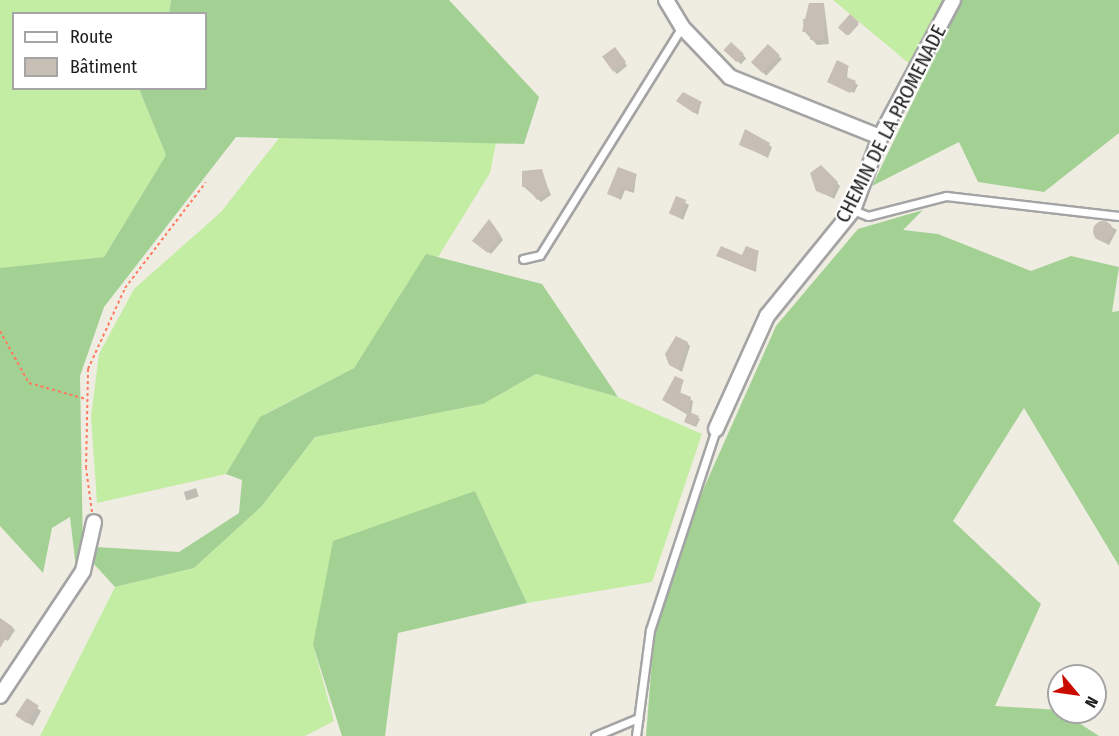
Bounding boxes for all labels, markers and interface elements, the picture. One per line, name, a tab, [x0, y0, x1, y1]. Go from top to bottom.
legend	[12, 12, 207, 90]
street label: CHEMIN DE LA PROMENADE	[831, 21, 951, 227]
text: Route	[70, 26, 113, 48]
text: Bâtiment	[70, 56, 137, 78]
north arrow	[1047, 664, 1107, 724]
text: N	[1081, 693, 1102, 711]

